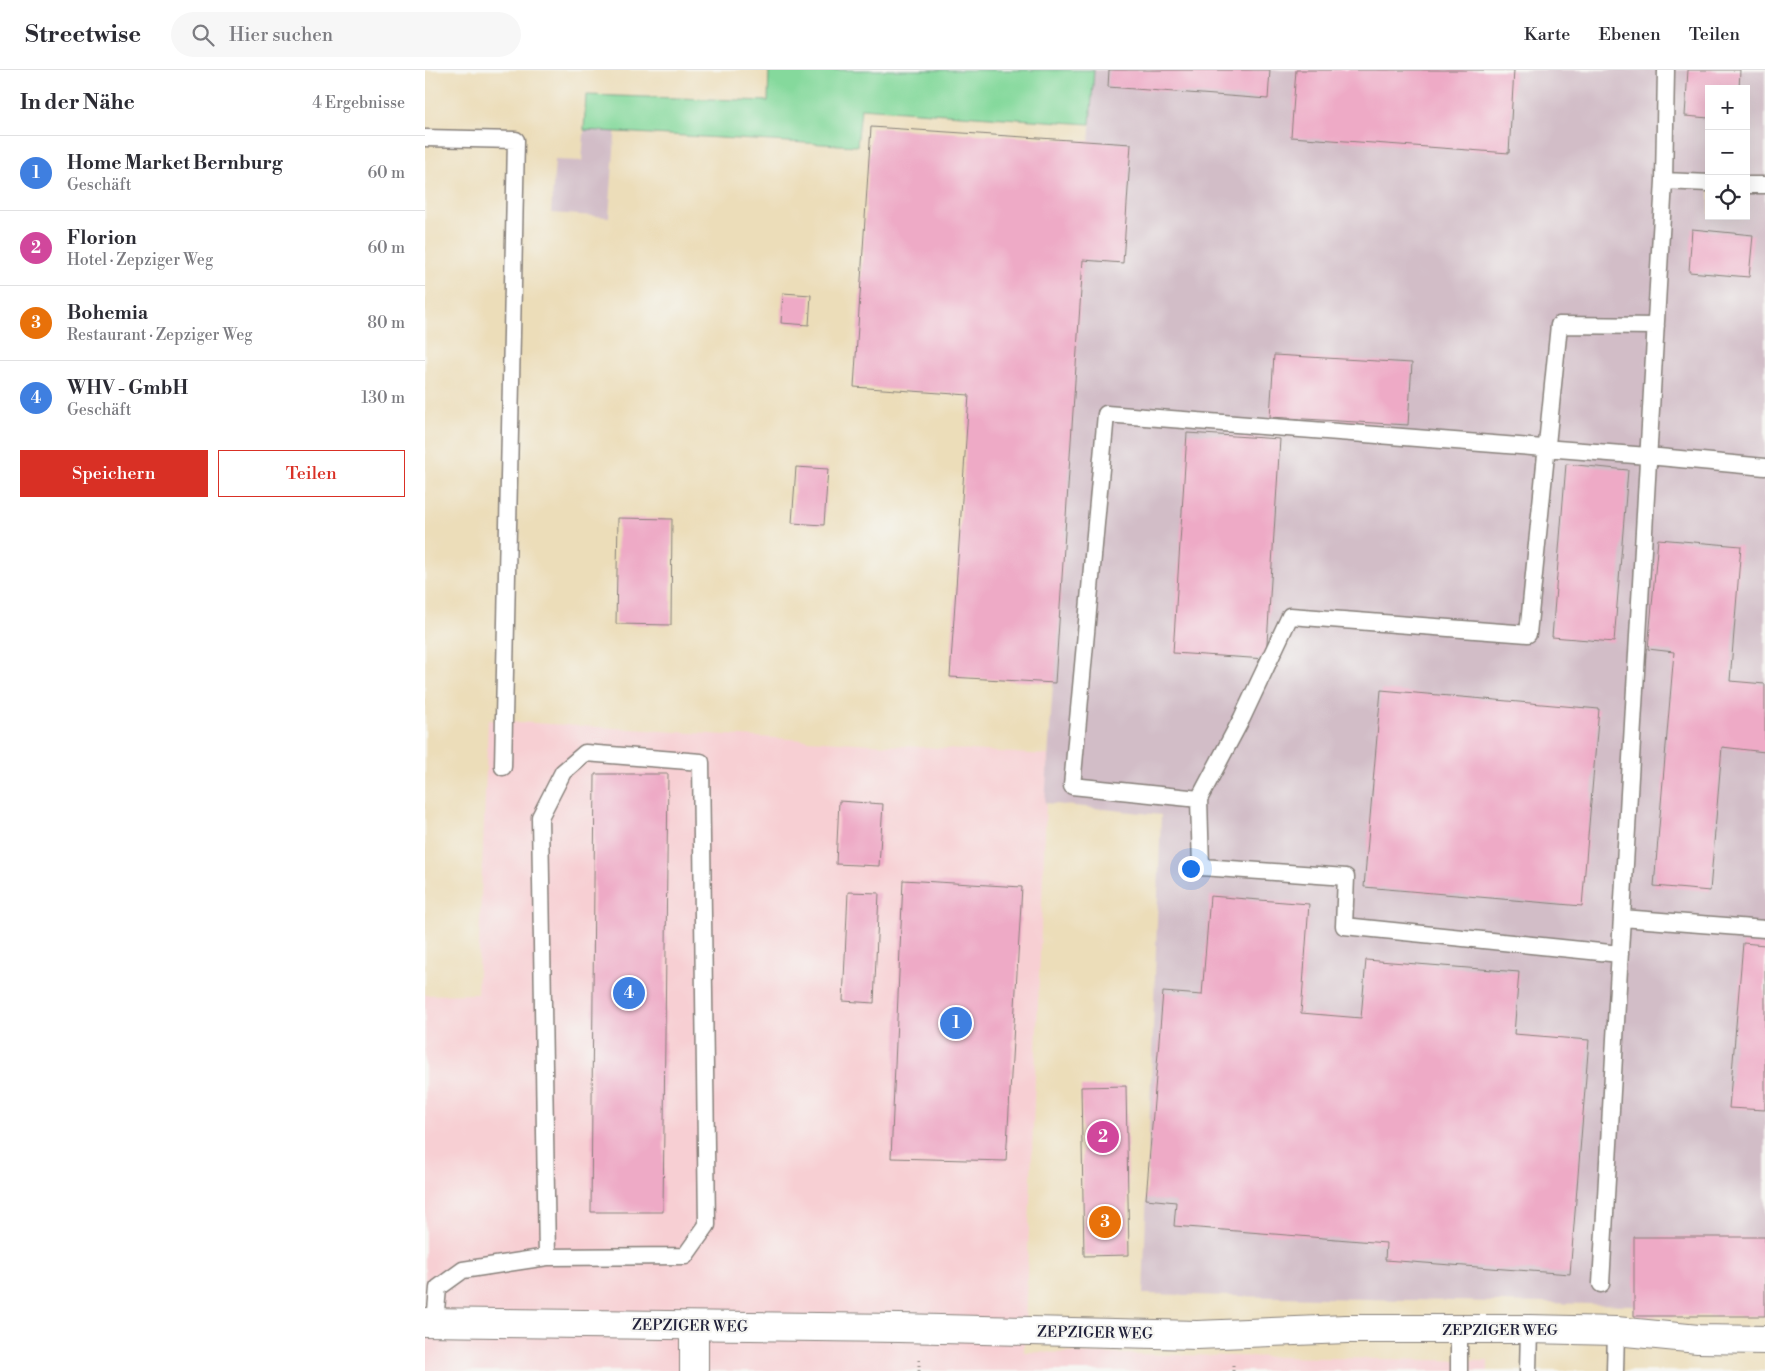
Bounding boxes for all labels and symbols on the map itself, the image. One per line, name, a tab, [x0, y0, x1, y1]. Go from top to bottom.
your location	[1178, 856, 1204, 882]
pin: 4	[613, 974, 645, 1012]
pin: 1	[940, 1004, 972, 1042]
pin: 2	[1087, 1118, 1119, 1156]
pin: 3	[1089, 1203, 1121, 1241]
street label: ZEPZIGER WEG	[632, 1315, 748, 1337]
street label: ZEPZIGER WEG	[1442, 1321, 1558, 1340]
street label: ZEPZIGER WEG	[1037, 1322, 1153, 1344]

